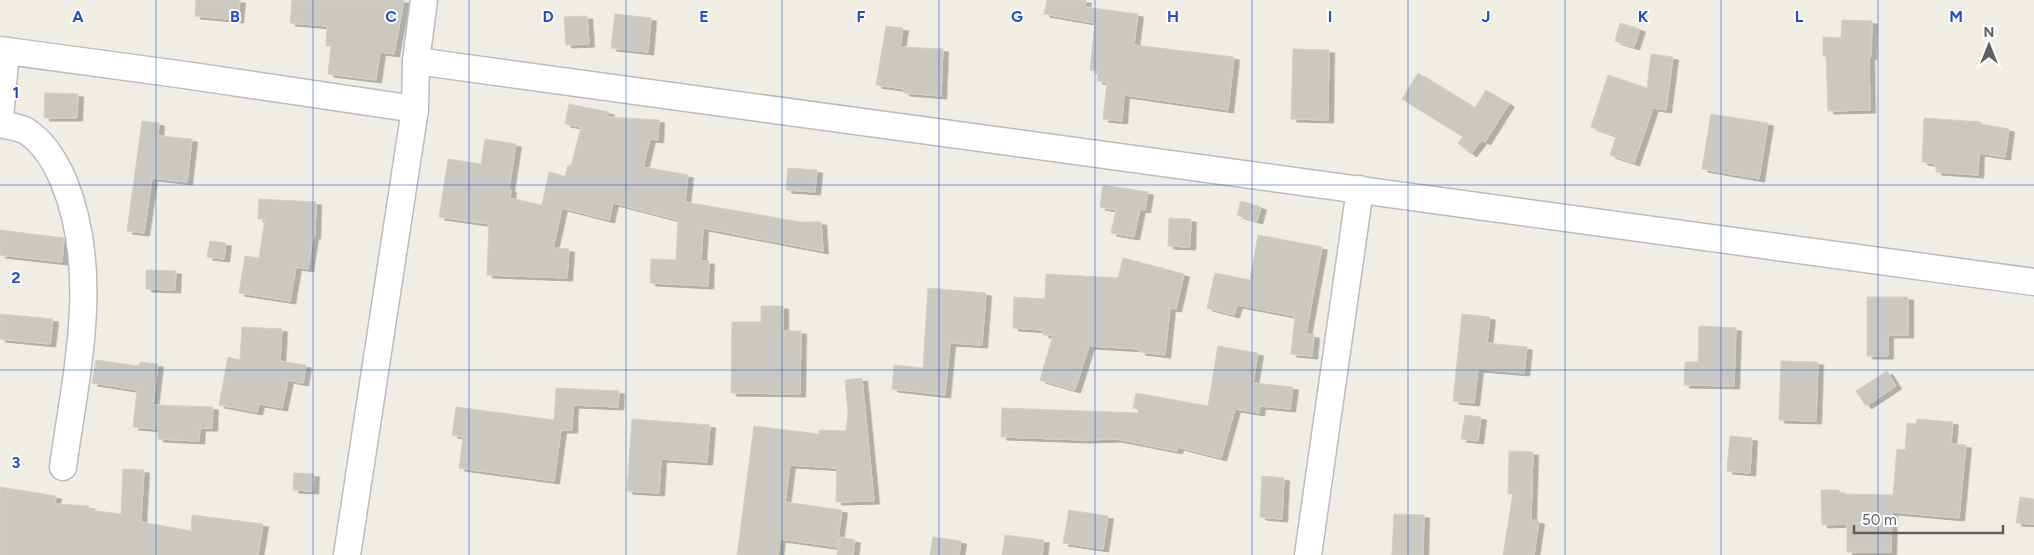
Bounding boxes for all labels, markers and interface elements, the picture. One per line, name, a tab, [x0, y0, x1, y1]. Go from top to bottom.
text: A	[72, 7, 84, 26]
text: B	[230, 7, 240, 26]
text: C	[385, 7, 397, 26]
text: D	[542, 7, 554, 26]
text: E	[699, 7, 709, 26]
text: F	[857, 7, 866, 26]
text: G	[1011, 7, 1023, 26]
text: H	[1167, 7, 1179, 26]
text: I	[1328, 7, 1332, 26]
text: J	[1482, 7, 1490, 26]
text: K	[1638, 7, 1649, 26]
text: L	[1795, 7, 1804, 26]
text: M	[1949, 7, 1963, 26]
north arrow	[1964, 20, 2014, 70]
text: N	[1984, 24, 1994, 41]
text: 1	[13, 83, 19, 102]
text: 2	[11, 268, 21, 287]
text: 3	[12, 453, 21, 472]
scale bar	[1854, 502, 2003, 534]
text: 50 m	[1862, 511, 1897, 529]

